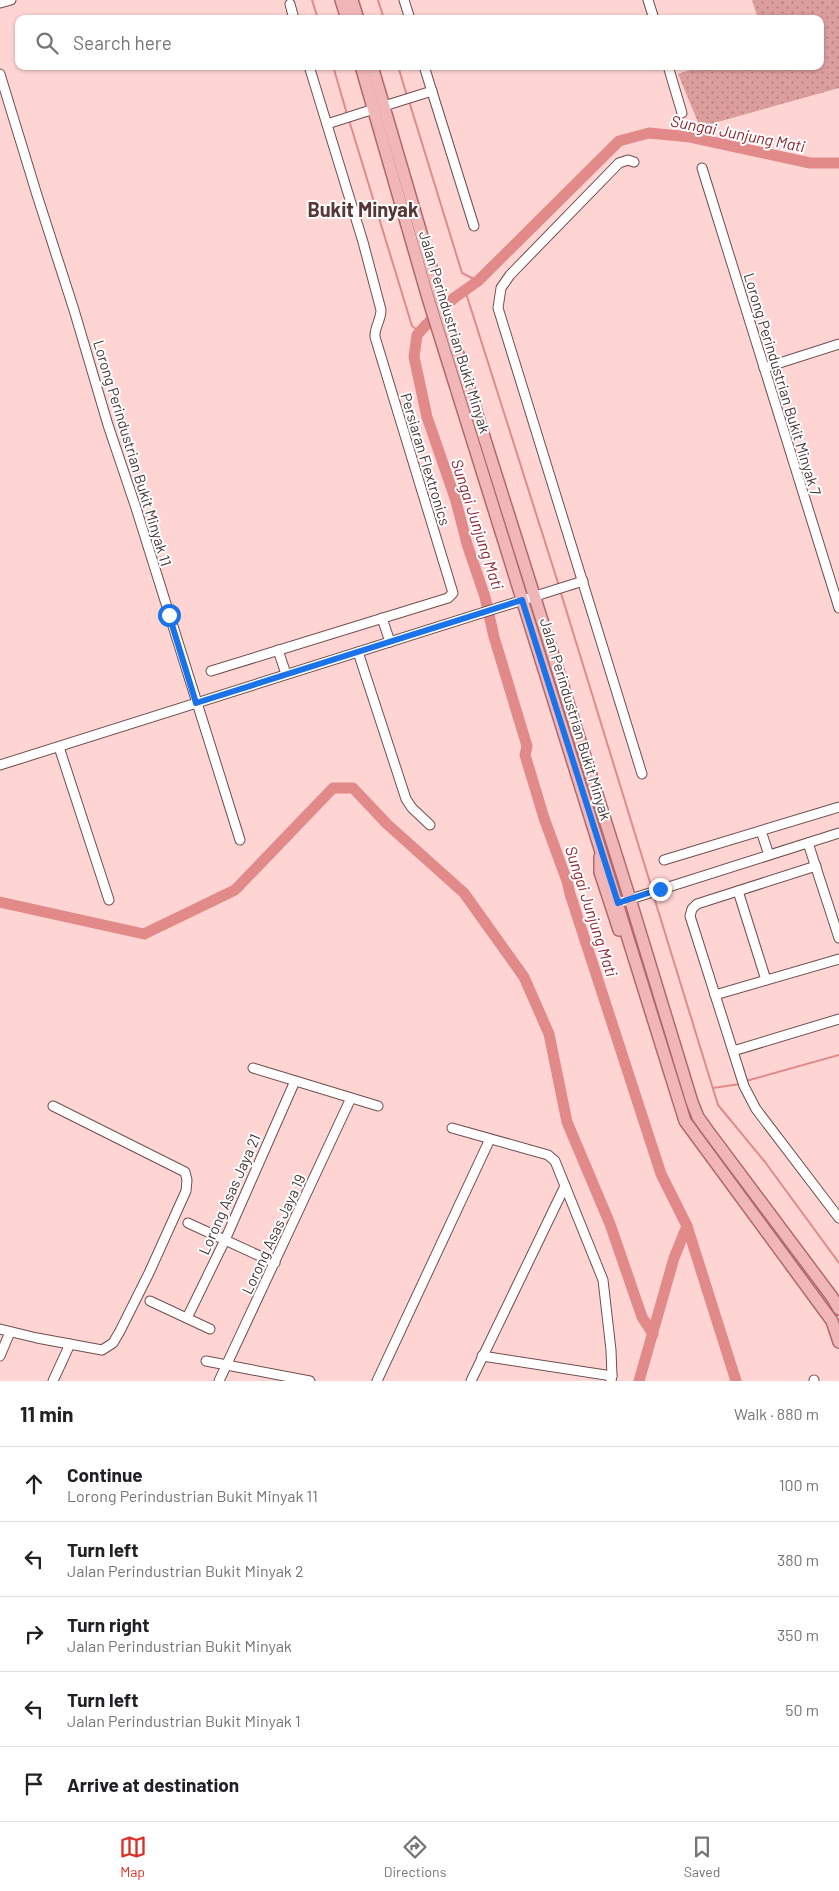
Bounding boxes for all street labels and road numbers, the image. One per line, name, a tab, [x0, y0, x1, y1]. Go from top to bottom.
street label: Jalan Perindustrian Bukit Minyak	[416, 229, 495, 436]
street label: Lorong Perindustrian Bukit Minyak 7	[741, 271, 825, 497]
street label: Lorong Perindustrian Bukit Minyak 11	[90, 338, 176, 568]
street label: Persiaran Flextronics	[397, 390, 455, 528]
street label: Jalan Perindustrian Bukit Minyak	[537, 616, 616, 823]
street label: Lorong Asas Jaya 21	[194, 1131, 264, 1257]
street label: Lorong Asas Jaya 19	[237, 1171, 309, 1297]

